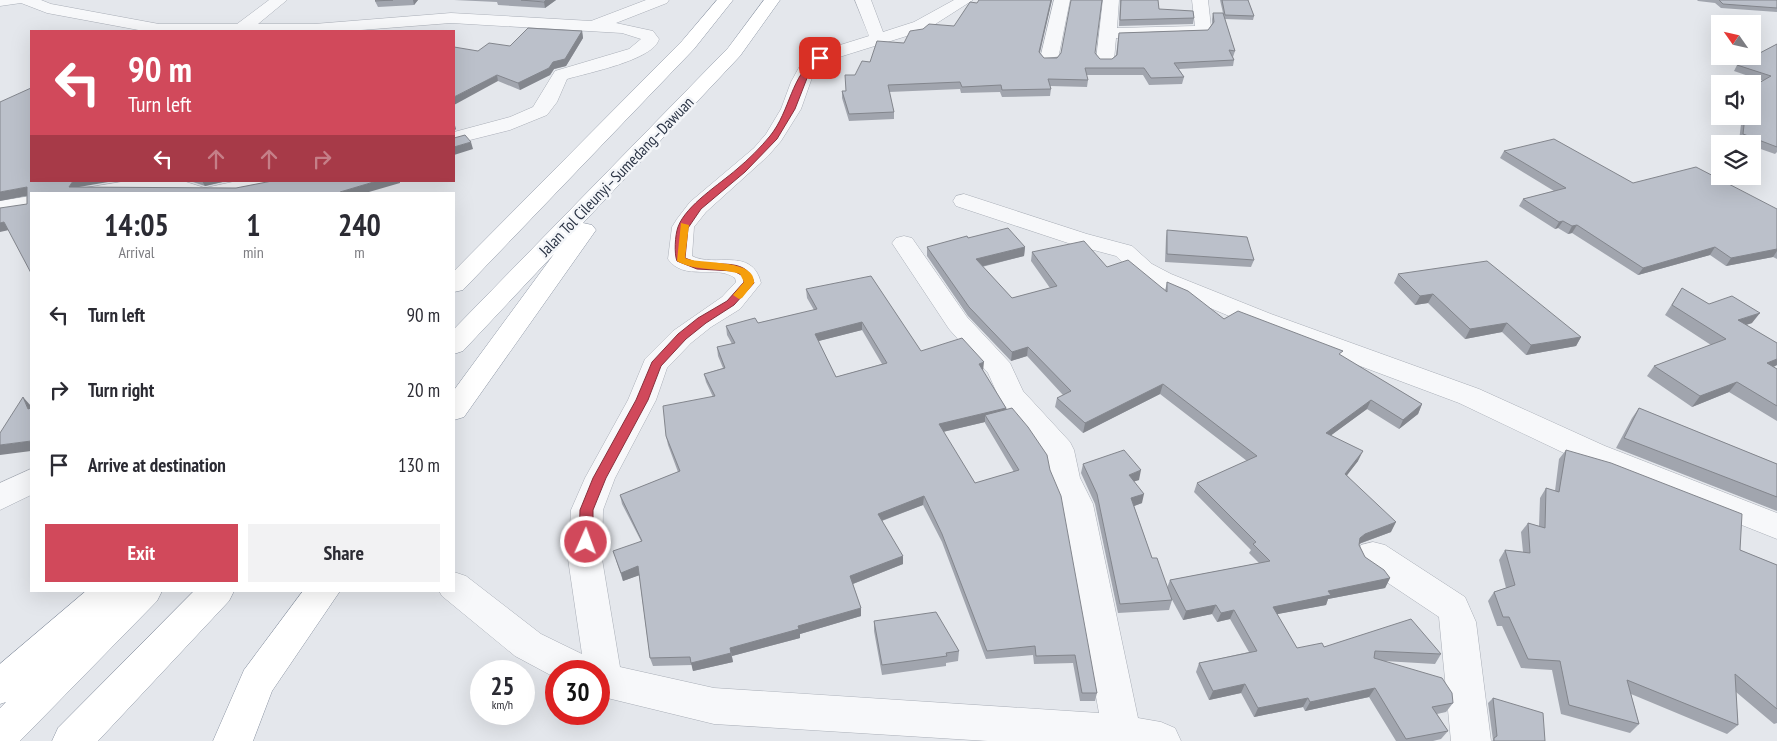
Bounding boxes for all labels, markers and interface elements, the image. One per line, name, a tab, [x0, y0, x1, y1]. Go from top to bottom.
north arrow	[1711, 15, 1761, 65]
map controls	[1711, 15, 1761, 185]
pin	[799, 37, 841, 79]
icon: arrive	[806, 44, 834, 72]
text: 90 m	[128, 46, 192, 92]
icon: left	[45, 50, 110, 115]
button: sound	[1711, 75, 1761, 125]
text: Turn left	[128, 90, 192, 118]
street label: Jalan Tol Cileunyi–Sumedang–Dawuan	[534, 92, 698, 261]
button: layers	[1711, 135, 1761, 185]
icon: left	[149, 145, 177, 173]
icon: ahead	[202, 145, 230, 173]
icon: ahead	[255, 145, 283, 173]
icon: right	[308, 145, 336, 173]
text: 14:05	[104, 205, 169, 244]
text: 1	[246, 205, 261, 244]
text: 240	[338, 205, 381, 244]
text: Arrival	[118, 242, 155, 262]
text: min	[243, 242, 264, 262]
text: m	[354, 242, 365, 262]
icon: left	[45, 301, 73, 329]
text: Turn left	[88, 303, 145, 327]
text: 90 m	[407, 303, 440, 327]
icon: right	[45, 376, 73, 404]
text: Turn right	[88, 378, 154, 402]
text: 20 m	[407, 378, 440, 402]
icon: arrive	[45, 451, 73, 479]
text: Arrive at destination	[88, 453, 226, 477]
text: 130 m	[398, 453, 440, 477]
position arrow	[559, 515, 611, 567]
button: Exit	[45, 524, 238, 582]
button: Share	[248, 524, 440, 582]
speed limit sign: 30	[545, 660, 610, 725]
text: 25	[491, 670, 514, 702]
text: km/h	[492, 697, 513, 712]

